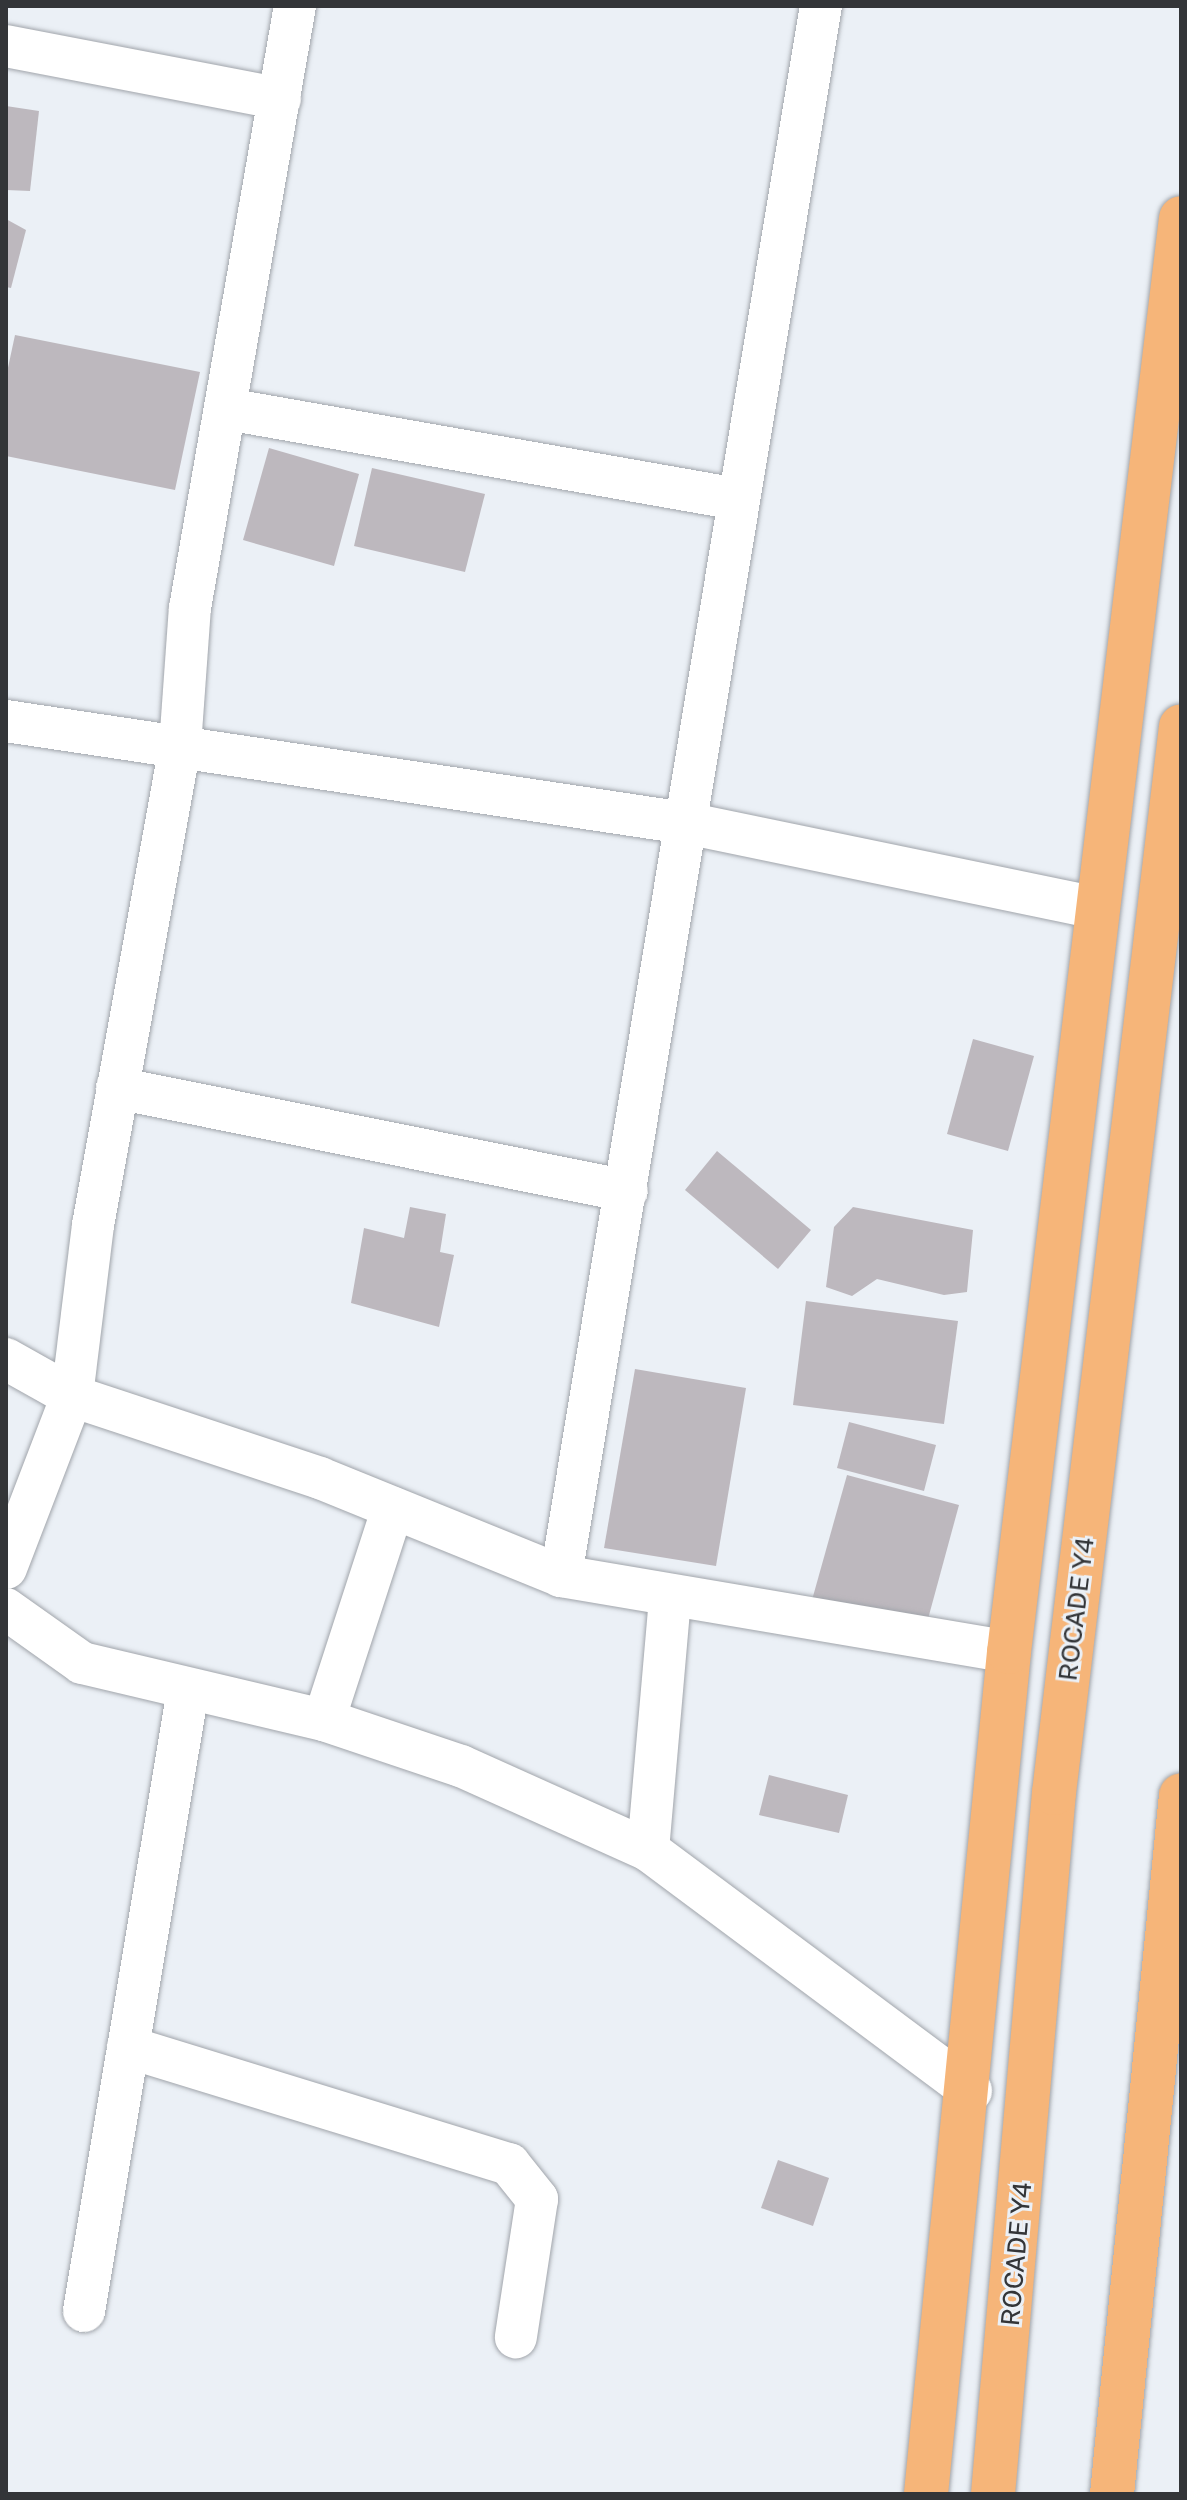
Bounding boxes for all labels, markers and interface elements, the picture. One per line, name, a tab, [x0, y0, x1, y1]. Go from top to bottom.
street label: ROCADE Y4	[1052, 1535, 1100, 1683]
street label: ROCADE Y4	[994, 2181, 1038, 2327]

